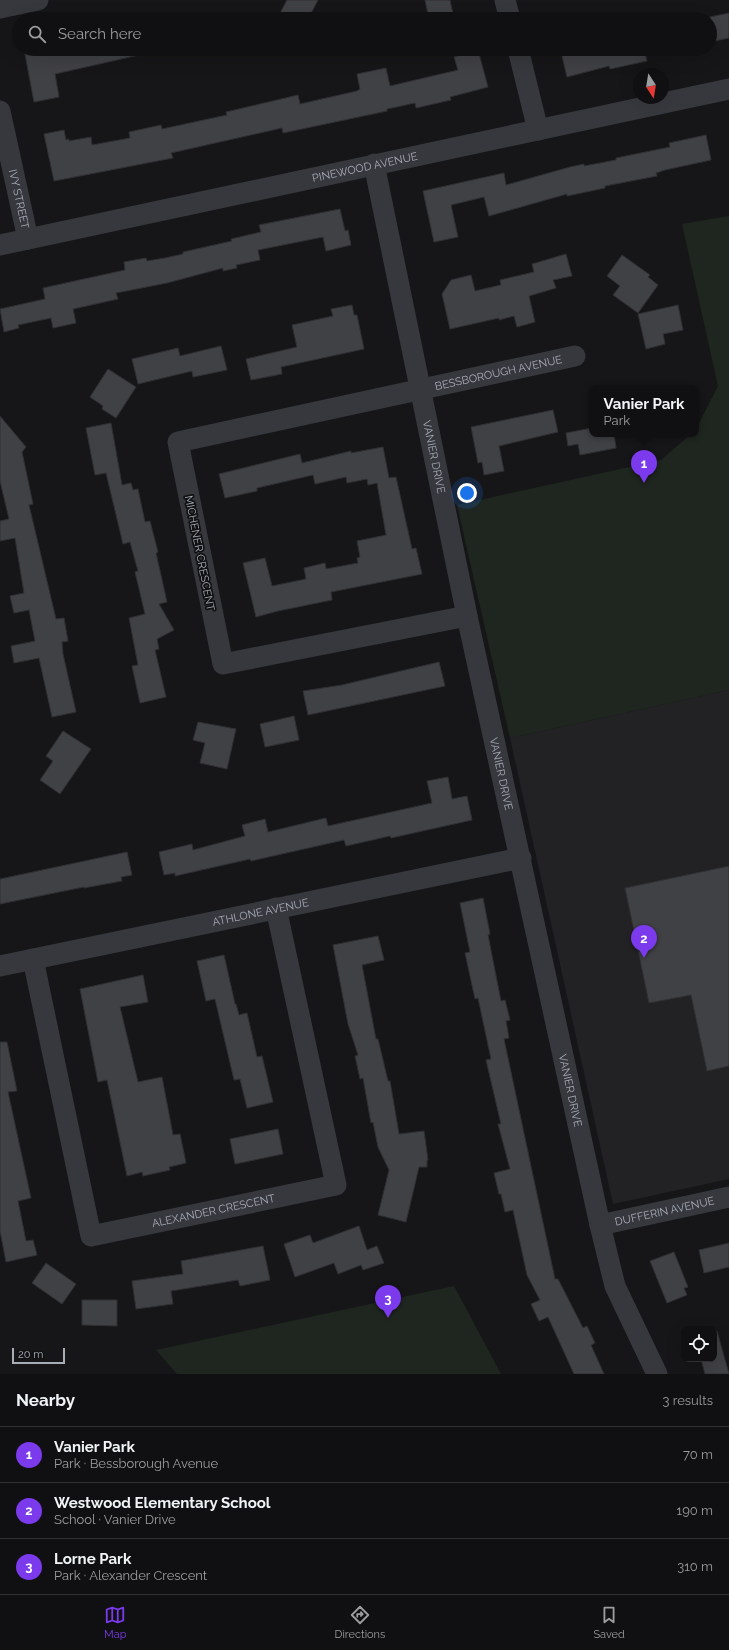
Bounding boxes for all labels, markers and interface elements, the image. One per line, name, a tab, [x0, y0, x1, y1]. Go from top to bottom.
search box	[12, 12, 717, 56]
icon: search	[26, 23, 48, 45]
text: Search here	[58, 25, 141, 43]
north arrow	[633, 68, 669, 104]
street label: PINEWOOD AVENUE	[311, 150, 419, 185]
street label: IVY STREET	[6, 168, 32, 230]
street label: BESSBOROUGH AVENUE	[434, 353, 564, 393]
popup	[589, 385, 699, 437]
text: Vanier Park	[604, 395, 684, 413]
text: Park	[604, 413, 630, 428]
street label: VANIER DRIVE	[420, 419, 448, 495]
pin: 1	[631, 450, 657, 483]
your location	[457, 483, 477, 503]
street label: MICHENER CRESCENT	[182, 494, 217, 612]
street label: VANIER DRIVE	[487, 736, 515, 812]
street label: ATHLONE AVENUE	[211, 896, 310, 929]
pin: 2	[631, 925, 657, 958]
street label: VANIER DRIVE	[556, 1053, 584, 1128]
street label: ALEXANDER CRESCENT	[151, 1192, 277, 1230]
street label: DUFFERIN AVENUE	[614, 1194, 716, 1229]
pin: 3	[375, 1285, 401, 1318]
map controls	[681, 1326, 717, 1362]
button: locate	[681, 1326, 717, 1362]
scale bar	[12, 1346, 65, 1365]
text: 20 m	[18, 1348, 43, 1361]
text: Nearby	[16, 1390, 75, 1410]
text: 3 results	[663, 1393, 713, 1408]
text: Vanier Park	[54, 1438, 135, 1456]
text: 1	[26, 1447, 32, 1462]
text: 70 m	[683, 1447, 713, 1462]
text: Park · Bessborough Avenue	[54, 1456, 218, 1471]
text: Westwood Elementary School	[54, 1494, 271, 1512]
text: 2	[25, 1503, 33, 1518]
text: 190 m	[677, 1503, 713, 1518]
text: School · Vanier Drive	[54, 1512, 176, 1527]
text: Lorne Park	[54, 1550, 131, 1568]
text: 3	[25, 1559, 33, 1574]
text: 310 m	[677, 1559, 713, 1574]
text: Park · Alexander Crescent	[54, 1568, 207, 1583]
tab: Map	[104, 1604, 126, 1641]
tab: Directions	[335, 1604, 385, 1641]
tab: Saved	[593, 1604, 625, 1641]

